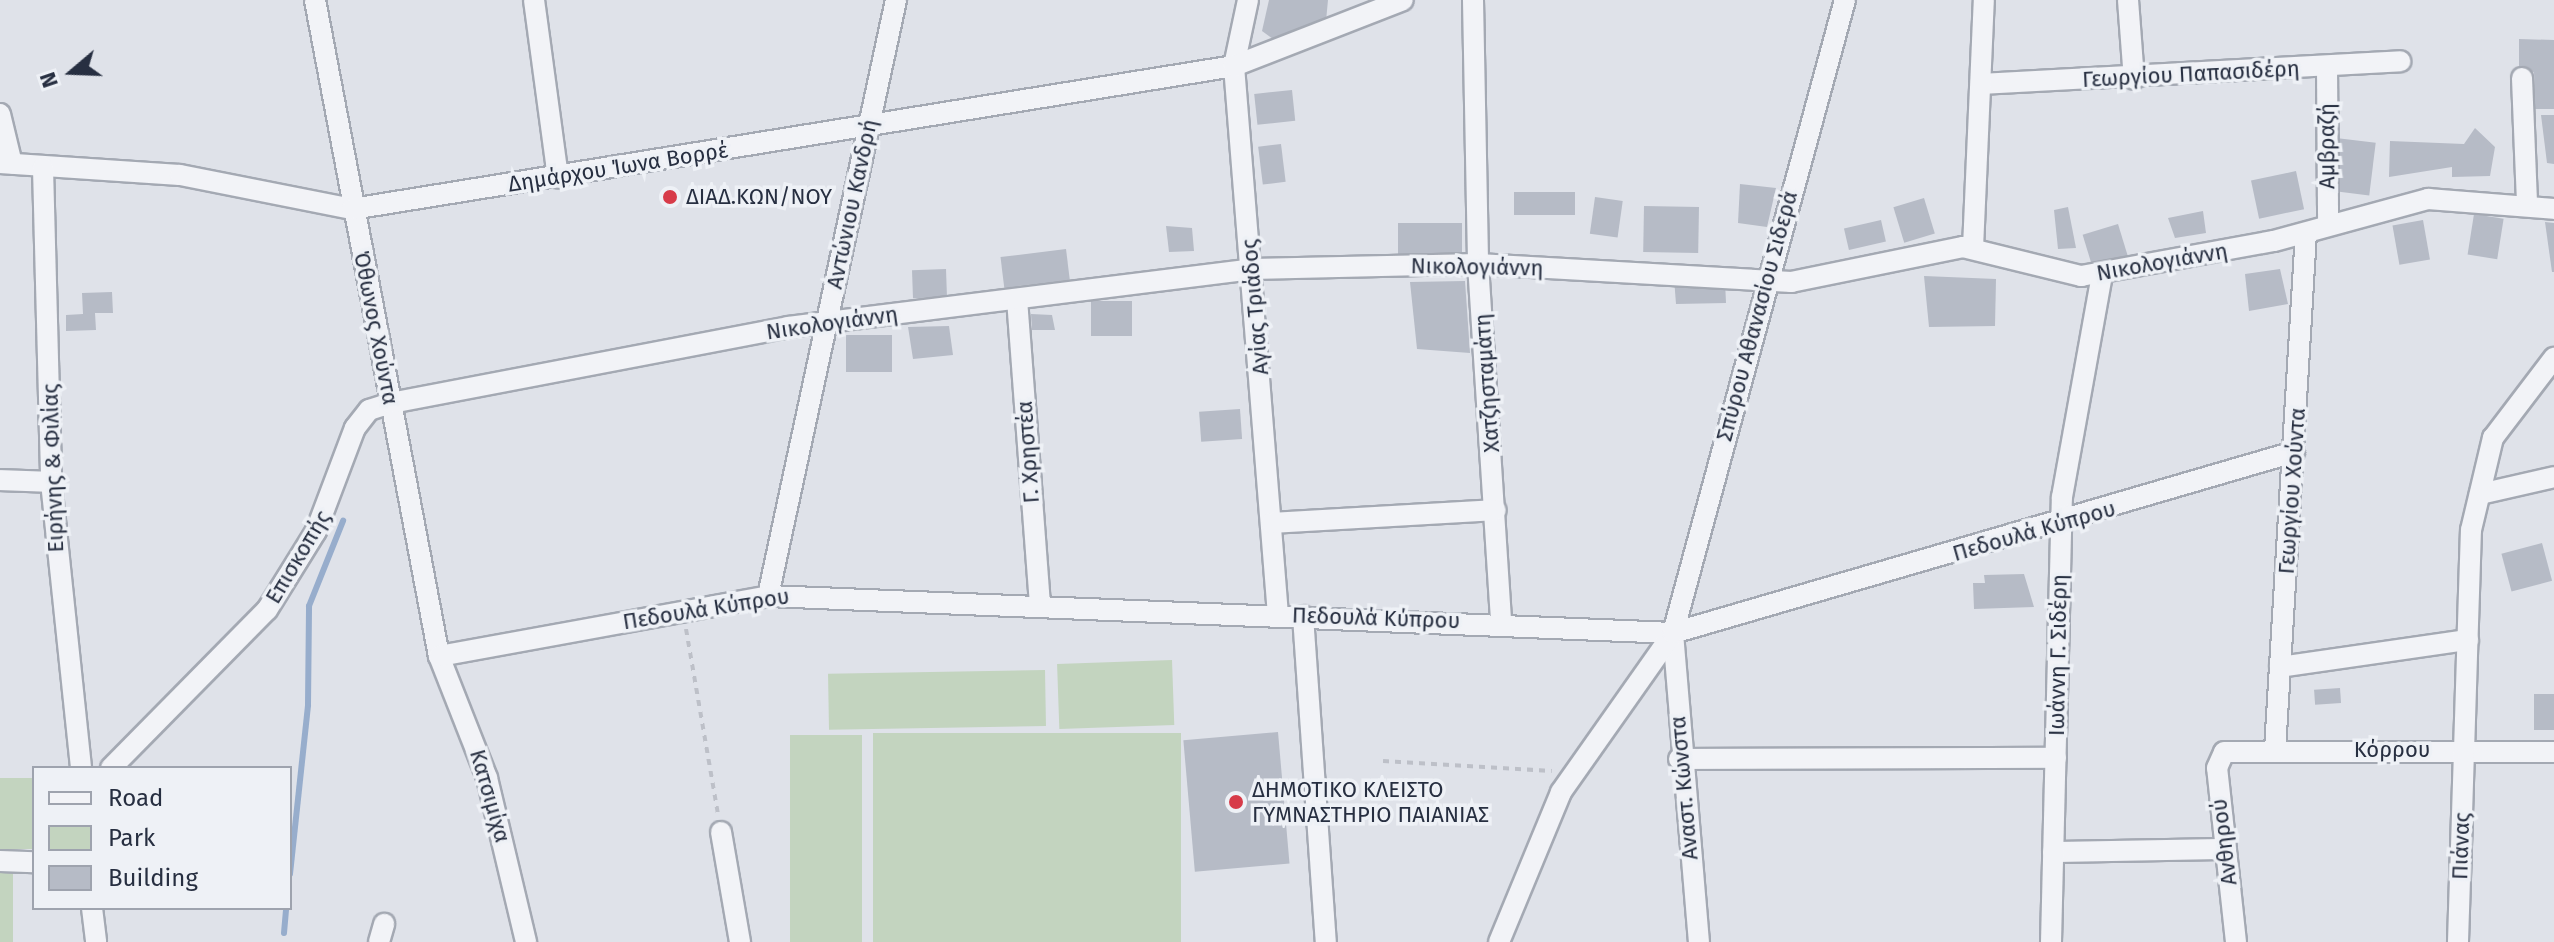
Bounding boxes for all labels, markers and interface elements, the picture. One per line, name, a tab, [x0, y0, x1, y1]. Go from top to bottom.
north arrow	[32, 32, 112, 112]
street label: Γεωργίου Παπασιδέρη	[2082, 55, 2300, 93]
text: N	[34, 69, 64, 91]
street label: Αμβραζή	[2314, 103, 2340, 189]
street label: Αντώνιου Κανδρή	[821, 117, 883, 291]
street label: Δημάρχου Ίωνα Βορρέ	[506, 137, 730, 197]
place label: ΔΙΑΔ.ΚΩΝ/ΝΟΥ	[686, 184, 832, 210]
marker: ΔΙΑΔ.ΚΩΝ/ΝΟΥ	[661, 188, 679, 206]
street label: Σπύρου Αθανασίου Σιδερά	[1711, 188, 1803, 444]
street label: Νικολογιάννη	[2094, 237, 2230, 287]
street label: Αγίας Τριάδος	[1236, 238, 1274, 376]
street label: Όθωνος Χούντα	[348, 249, 404, 407]
street label: Νικολογιάννη	[1410, 253, 1544, 281]
street label: Νικολογιάννη	[764, 301, 900, 345]
street label: Χατζησταμάτη	[1469, 313, 1505, 453]
street label: Ειρήνης & Φιλίας	[37, 383, 69, 553]
street label: Γ. Χρηστέα	[1011, 400, 1045, 504]
street label: Γεωργίου Χούντα	[2273, 407, 2311, 575]
street label: Πεδουλά Κύπρου	[1949, 495, 2119, 567]
street label: Επισκοπής	[260, 506, 336, 608]
street label: Ιωάννη Γ. Σιδέρη	[2043, 574, 2073, 736]
street label: Πεδουλά Κύπρου	[621, 583, 791, 635]
street label: Πεδουλά Κύπρου	[1291, 602, 1461, 634]
street label: Αναστ. Κώνστα	[1665, 715, 1703, 861]
street label: Κόρρου	[2354, 737, 2430, 763]
street label: Κατσιμίχα	[464, 746, 516, 846]
legend	[32, 766, 292, 910]
place label: ΔΗΜΟΤΙΚΟ ΚΛΕΙΣΤΟ ΓΥΜΝΑΣΤΗΡΙΟ ΠΑΙΑΝΙΑΣ	[1252, 776, 1489, 828]
text: Road	[108, 784, 163, 812]
marker: ΔΗΜΟΤΙΚΟ ΚΛΕΙΣΤΟ ΓΥΜΝΑΣΤΗΡΙΟ ΠΑΙΑΝΙΑΣ	[1227, 793, 1245, 811]
street label: Ανθηρού	[2206, 797, 2242, 887]
street label: Πιάνας	[2447, 812, 2475, 880]
text: Park	[108, 824, 155, 852]
text: Building	[108, 864, 198, 892]

